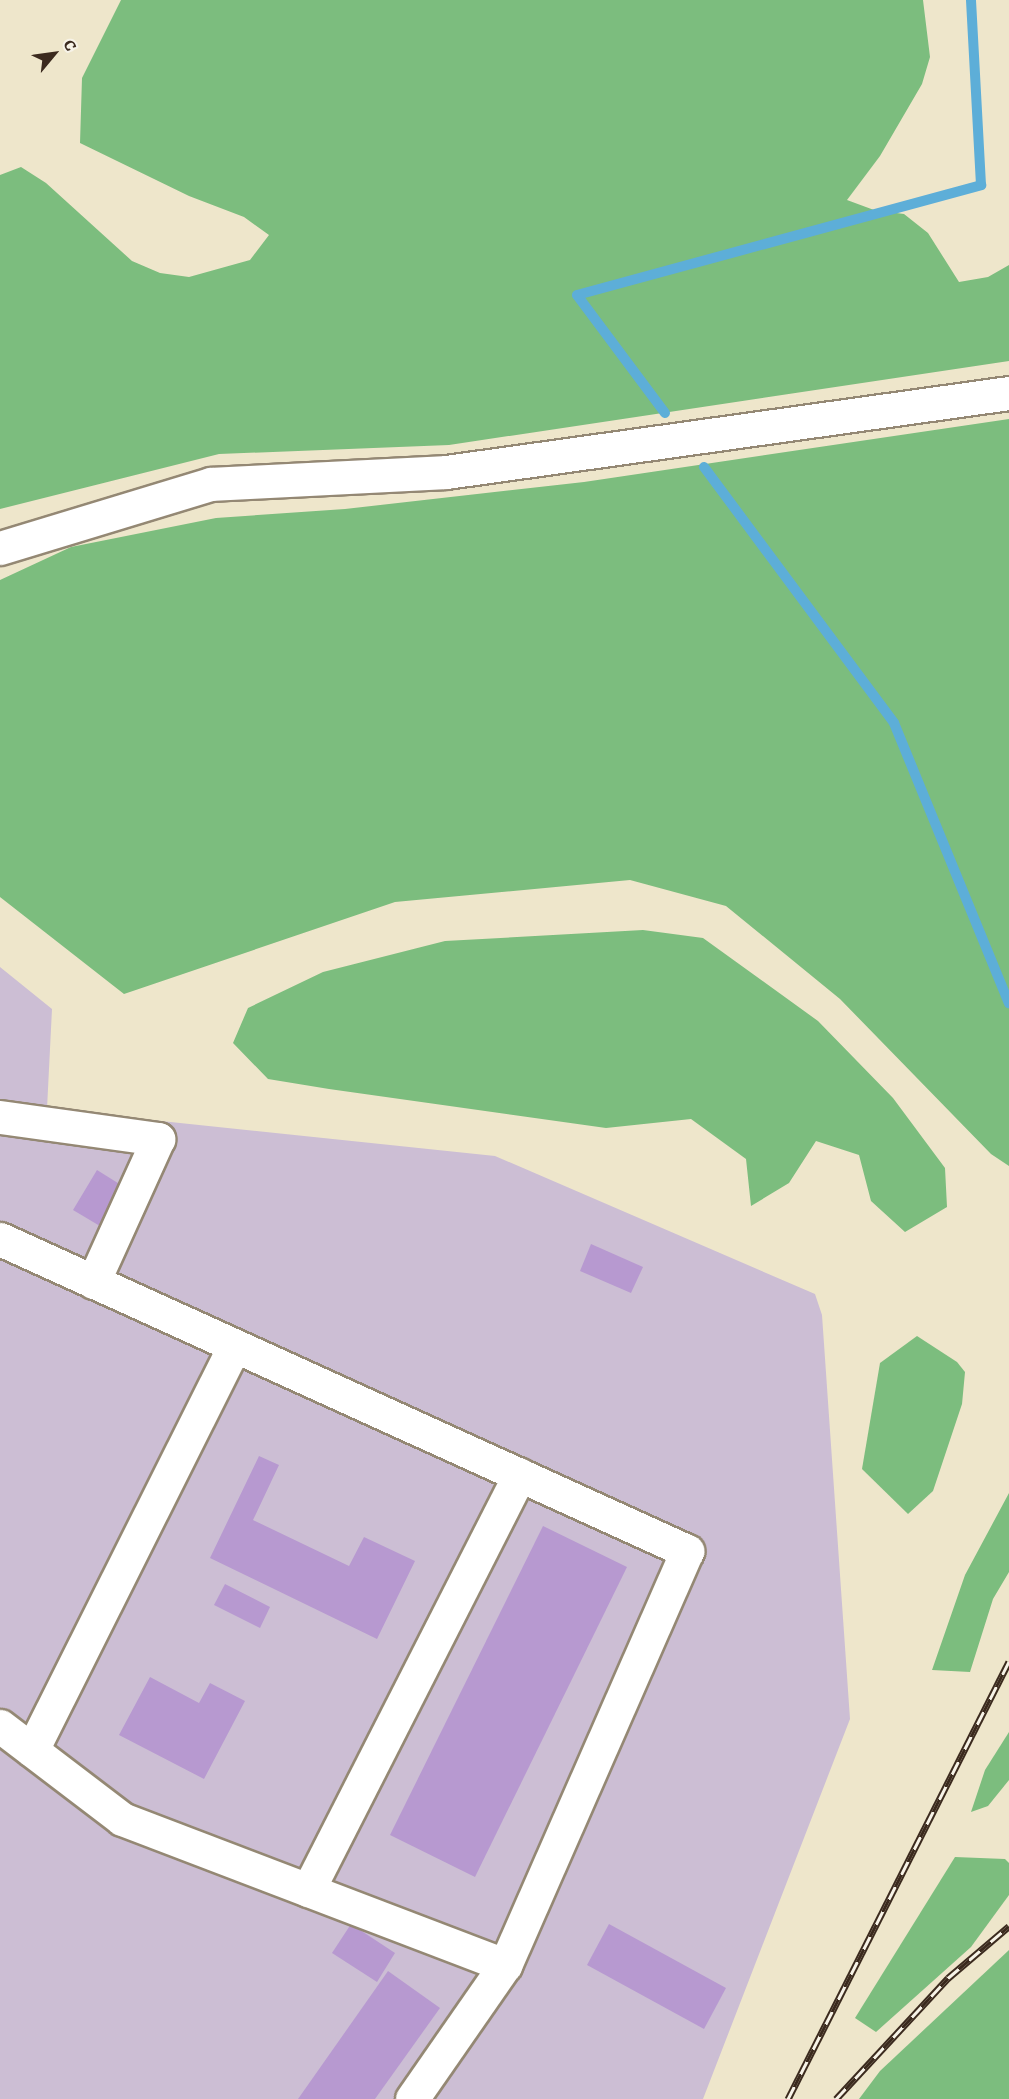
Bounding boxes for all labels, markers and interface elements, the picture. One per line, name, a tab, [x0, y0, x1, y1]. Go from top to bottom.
north arrow	[24, 24, 84, 84]
text: С	[58, 36, 82, 55]

